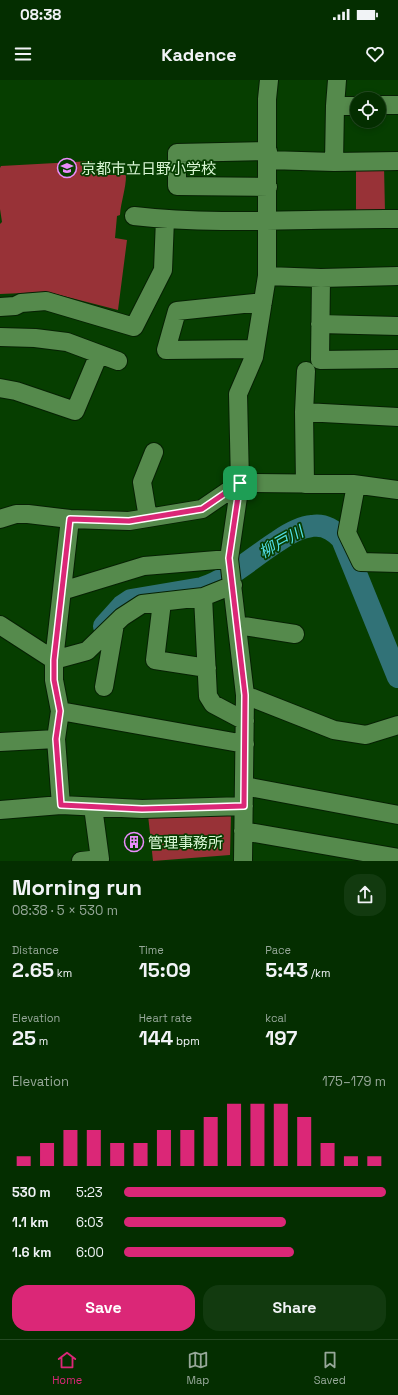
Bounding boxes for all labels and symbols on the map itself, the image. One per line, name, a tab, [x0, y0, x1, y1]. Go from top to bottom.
school or university icon: 京都市立日野小学校	[56, 157, 78, 179]
place label: 京都市立日野小学校	[81, 159, 216, 178]
pin	[223, 466, 257, 500]
water label: 柳戸川	[255, 520, 309, 563]
building icon: 管理事務所	[123, 831, 145, 853]
place label: 管理事務所	[148, 833, 223, 852]

